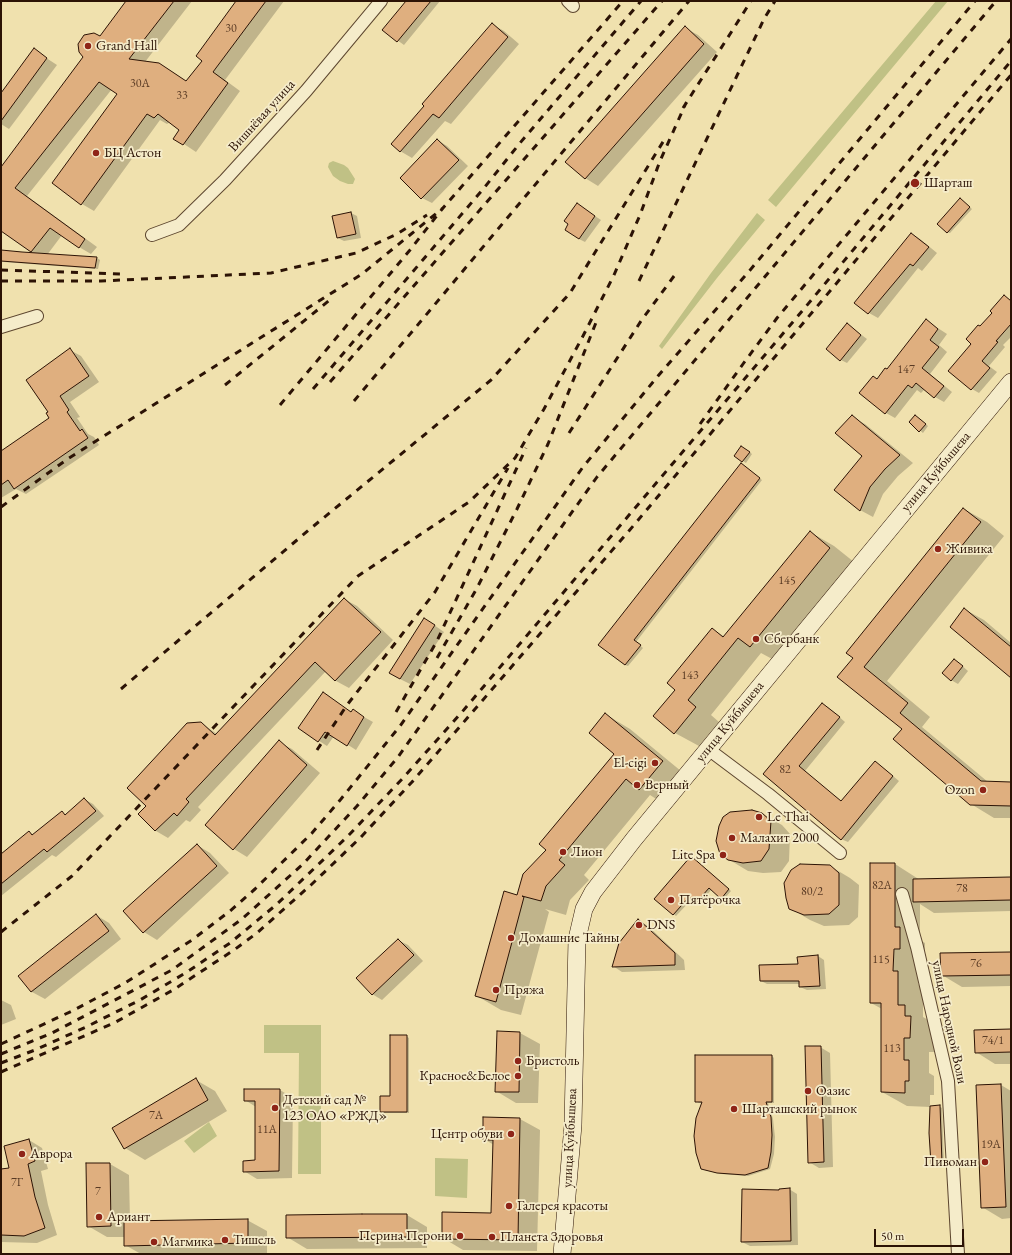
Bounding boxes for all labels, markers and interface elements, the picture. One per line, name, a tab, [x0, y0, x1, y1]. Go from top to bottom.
house number: 30	[225, 22, 237, 36]
place label: Grand Hall	[96, 38, 157, 54]
marker: Grand Hall	[83, 41, 93, 51]
street label: Вишнёвая улица	[225, 76, 299, 156]
house number: 30А	[130, 77, 150, 91]
house number: 33	[176, 89, 188, 103]
place label: БЦ Астон	[104, 145, 161, 161]
marker: БЦ Астон	[91, 148, 101, 158]
place label: Шарташ	[924, 175, 972, 191]
marker: Шарташ	[909, 177, 921, 189]
house number: 147	[897, 363, 915, 377]
street label: улица Куйбышева	[898, 428, 974, 516]
place label: Живика	[946, 541, 993, 557]
marker: Живика	[933, 544, 943, 554]
house number: 145	[778, 574, 796, 588]
place label: Сбербанк	[764, 631, 819, 647]
marker: Сбербанк	[751, 634, 761, 644]
house number: 143	[681, 669, 699, 683]
street label: улица Куйбышева	[692, 678, 768, 766]
place label: El-cigi	[613, 755, 647, 771]
marker: El-cigi	[650, 758, 660, 768]
house number: 82	[779, 763, 791, 777]
place label: Верный	[645, 777, 689, 793]
marker: Верный	[632, 780, 642, 790]
place label: Ozon	[945, 782, 975, 798]
marker: Ozon	[978, 785, 988, 795]
place label: Le Thai	[767, 809, 809, 825]
marker: Le Thai	[754, 812, 764, 822]
place label: Малахит 2000	[740, 830, 819, 846]
marker: Малахит 2000	[727, 833, 737, 843]
place label: Лион	[571, 844, 603, 860]
marker: Лион	[558, 847, 568, 857]
place label: Lite Spa	[672, 847, 715, 863]
marker: Lite Spa	[718, 850, 728, 860]
house number: 82А	[872, 879, 892, 893]
house number: 78	[956, 882, 968, 896]
house number: 80/2	[801, 885, 823, 899]
place label: Пятёрочка	[679, 892, 741, 908]
marker: Пятёрочка	[666, 895, 676, 905]
place label: DNS	[647, 917, 675, 933]
marker: DNS	[634, 920, 644, 930]
place label: Домашние Тайны	[519, 930, 619, 946]
marker: Домашние Тайны	[506, 933, 516, 943]
house number: 115	[872, 953, 890, 967]
house number: 76	[970, 957, 982, 971]
street label: улица Народной Воли	[928, 959, 970, 1085]
place label: Пряжа	[504, 982, 544, 998]
marker: Пряжа	[491, 985, 501, 995]
house number: 74/1	[982, 1034, 1004, 1048]
house number: 113	[883, 1042, 901, 1056]
place label: Бристоль	[526, 1053, 579, 1069]
marker: Бристоль	[513, 1056, 523, 1066]
place label: Красное&Белое	[420, 1068, 510, 1084]
marker: Красное&Белое	[513, 1071, 523, 1081]
place label: Оазис	[816, 1083, 851, 1099]
marker: Оазис	[803, 1086, 813, 1096]
street label: улица Куйбышева	[559, 1088, 581, 1188]
place label: Детский сад № 123 ОАО «РЖД»	[283, 1092, 387, 1124]
place label: Шарташский рынок	[742, 1101, 857, 1117]
marker: Детский сад № 123 ОАО «РЖД»	[270, 1103, 280, 1113]
marker: Шарташский рынок	[729, 1104, 739, 1114]
house number: 7А	[149, 1109, 163, 1123]
house number: 11А	[257, 1123, 277, 1137]
place label: Центр обуви	[431, 1126, 503, 1142]
marker: Центр обуви	[506, 1129, 516, 1139]
house number: 19А	[981, 1138, 1001, 1152]
place label: Аврора	[30, 1146, 72, 1162]
marker: Аврора	[17, 1149, 27, 1159]
place label: Пивоман	[924, 1154, 977, 1170]
marker: Пивоман	[980, 1157, 990, 1167]
house number: 7Г	[11, 1176, 23, 1190]
house number: 7	[95, 1185, 101, 1199]
place label: Галерея красоты	[517, 1198, 608, 1214]
marker: Галерея красоты	[504, 1201, 514, 1211]
place label: Ариант	[107, 1209, 150, 1225]
marker: Ариант	[94, 1212, 104, 1222]
scale bar	[876, 1221, 966, 1247]
place label: Перина Перони	[359, 1228, 452, 1244]
text: 50 m	[881, 1228, 904, 1244]
place label: Планета Здоровья	[500, 1229, 603, 1245]
marker: Перина Перони	[455, 1231, 465, 1241]
place label: Тишель	[233, 1232, 276, 1248]
marker: Планета Здоровья	[487, 1232, 497, 1242]
place label: Магмика	[162, 1234, 213, 1250]
marker: Тишель	[220, 1235, 230, 1245]
marker: Магмика	[149, 1237, 159, 1247]

